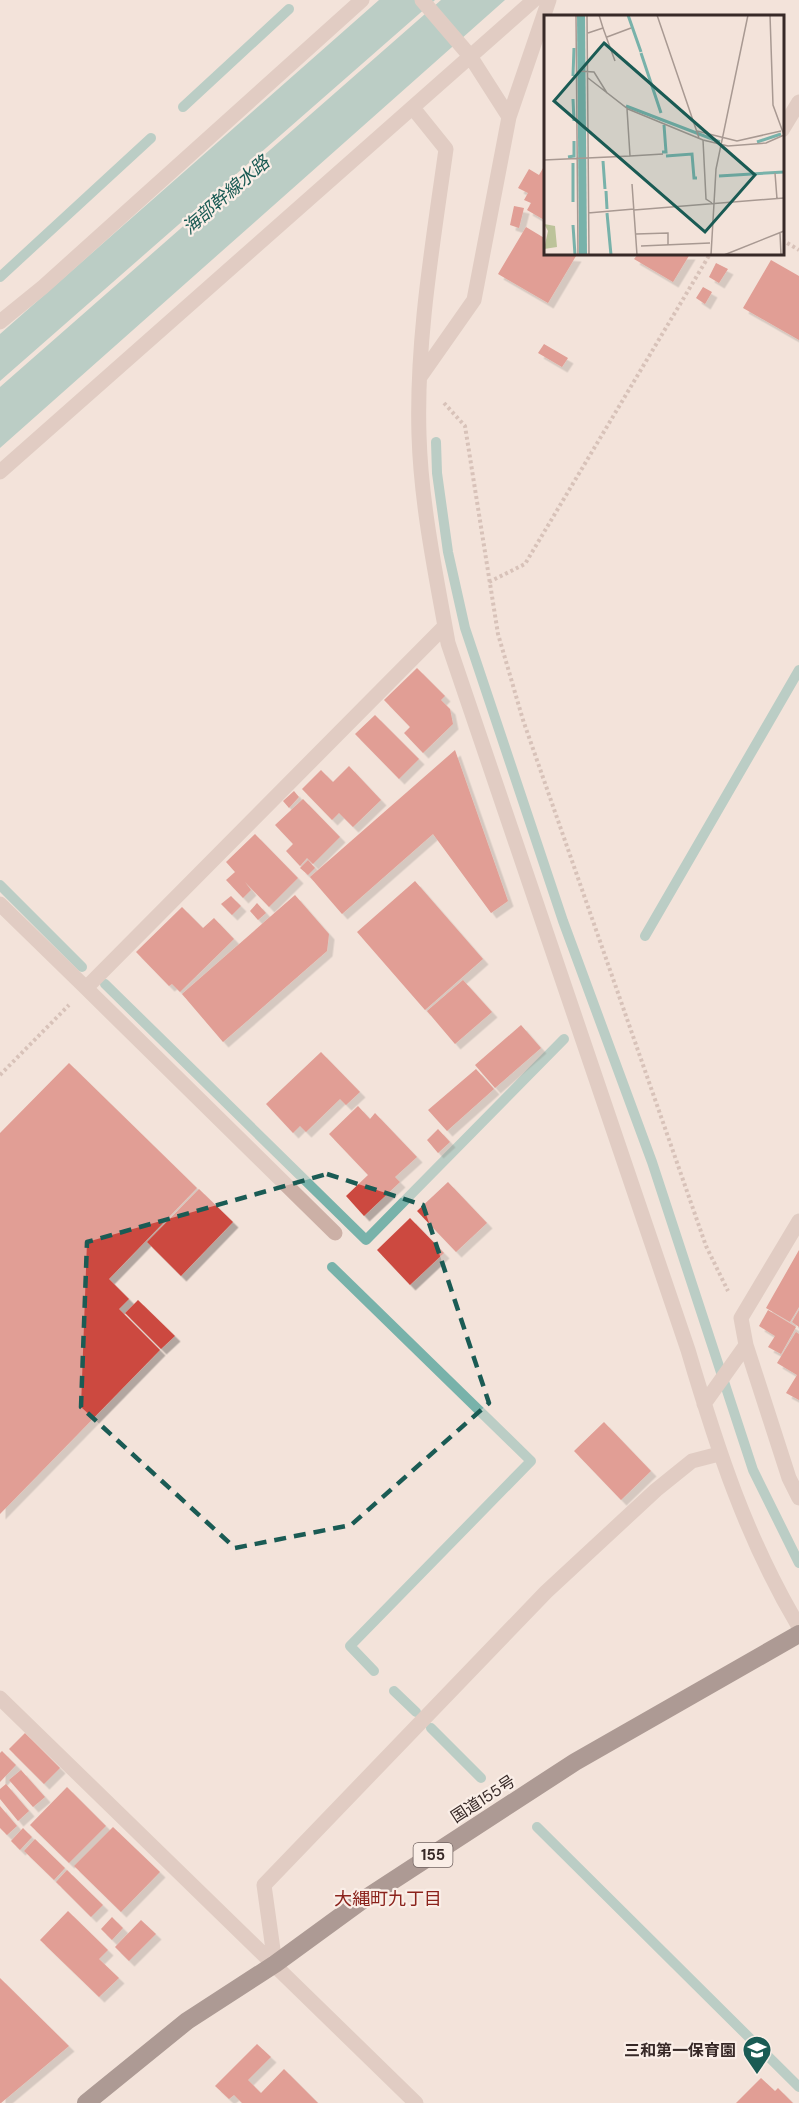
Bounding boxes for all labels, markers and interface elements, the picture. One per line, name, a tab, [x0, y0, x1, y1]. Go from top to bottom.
inset map	[544, 15, 784, 255]
water label: 海部幹線水路	[177, 149, 276, 239]
street label: 国道155号	[447, 1770, 519, 1828]
road number: 155	[414, 1843, 452, 1867]
district label: 大縄町九丁目	[334, 1887, 442, 1911]
school or university icon: 三和第一保育園	[741, 2034, 773, 2076]
place label: 三和第一保育園	[624, 2040, 736, 2061]

